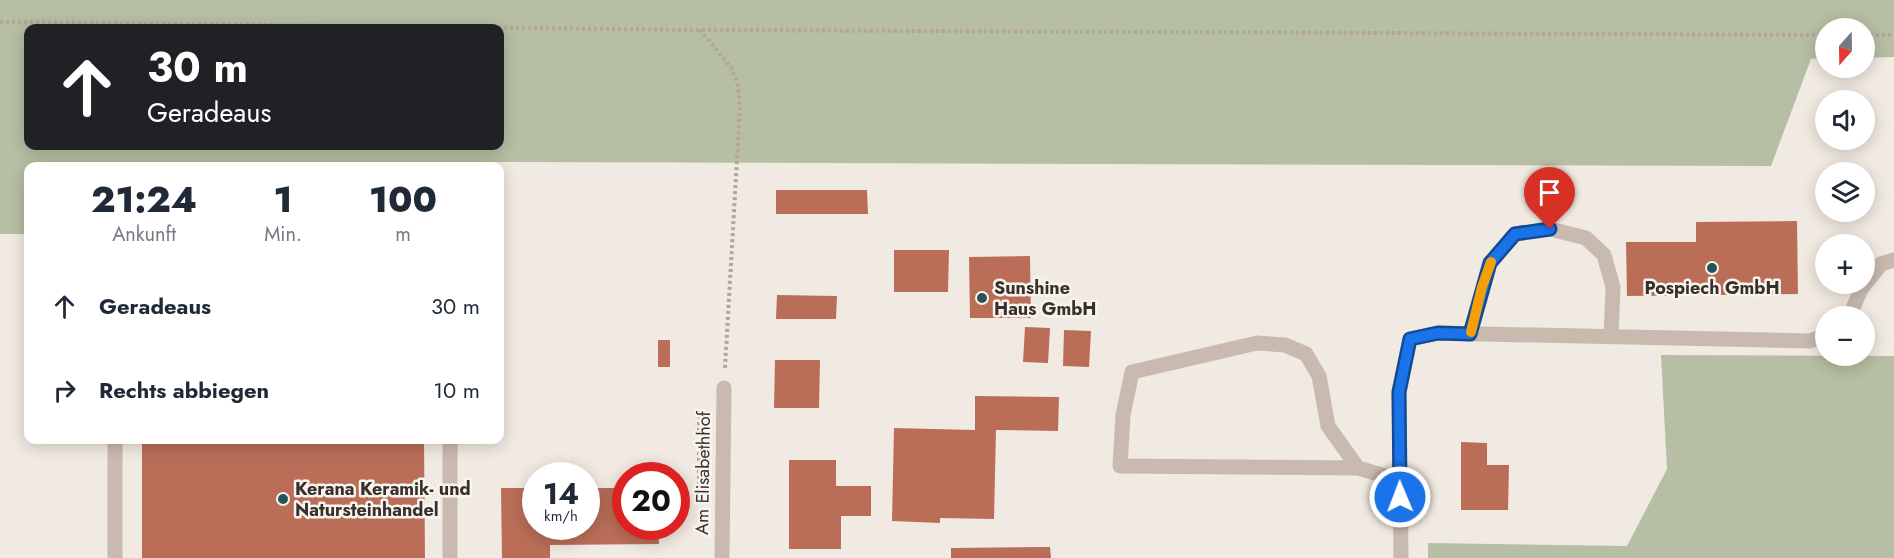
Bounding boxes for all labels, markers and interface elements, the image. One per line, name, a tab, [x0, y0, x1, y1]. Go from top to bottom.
north arrow	[1815, 18, 1875, 78]
map controls	[1815, 18, 1875, 366]
text: 30 m	[147, 37, 248, 98]
icon: ahead	[48, 48, 126, 126]
button: sound	[1815, 90, 1875, 150]
text: Geradeaus	[147, 93, 271, 132]
button: layers	[1815, 162, 1875, 222]
pin	[1524, 167, 1575, 229]
text: 21:24	[91, 173, 197, 225]
text: 1	[274, 173, 293, 225]
text: 100	[369, 173, 437, 225]
icon: arrive	[1533, 176, 1566, 209]
text: Ankunft	[112, 220, 176, 249]
text: Min.	[264, 220, 302, 249]
text: m	[395, 220, 411, 249]
button: +	[1815, 234, 1875, 294]
marker: Pospiech GmbH	[1705, 261, 1719, 275]
place label: Sunshine Haus GmbH	[994, 275, 1096, 322]
place label: Pospiech GmbH	[1644, 275, 1780, 301]
icon: ahead	[48, 290, 81, 323]
text: Geradeaus	[99, 290, 211, 322]
text: 30 m	[431, 290, 480, 322]
marker: Sunshine Haus GmbH	[975, 291, 989, 305]
button: −	[1815, 306, 1875, 366]
icon: right	[48, 374, 81, 407]
text: Rechts abbiegen	[99, 374, 269, 406]
text: 10 m	[433, 374, 480, 406]
street label: Am Elisabethhof	[689, 410, 717, 535]
speed limit sign: 20	[612, 462, 690, 540]
position arrow	[1368, 465, 1432, 529]
text: 14	[543, 472, 579, 515]
place label: Kerana Keramik- und Natursteinhandel	[295, 476, 471, 523]
marker: Kerana Keramik- und Natursteinhandel	[276, 492, 290, 506]
text: km/h	[544, 505, 578, 527]

